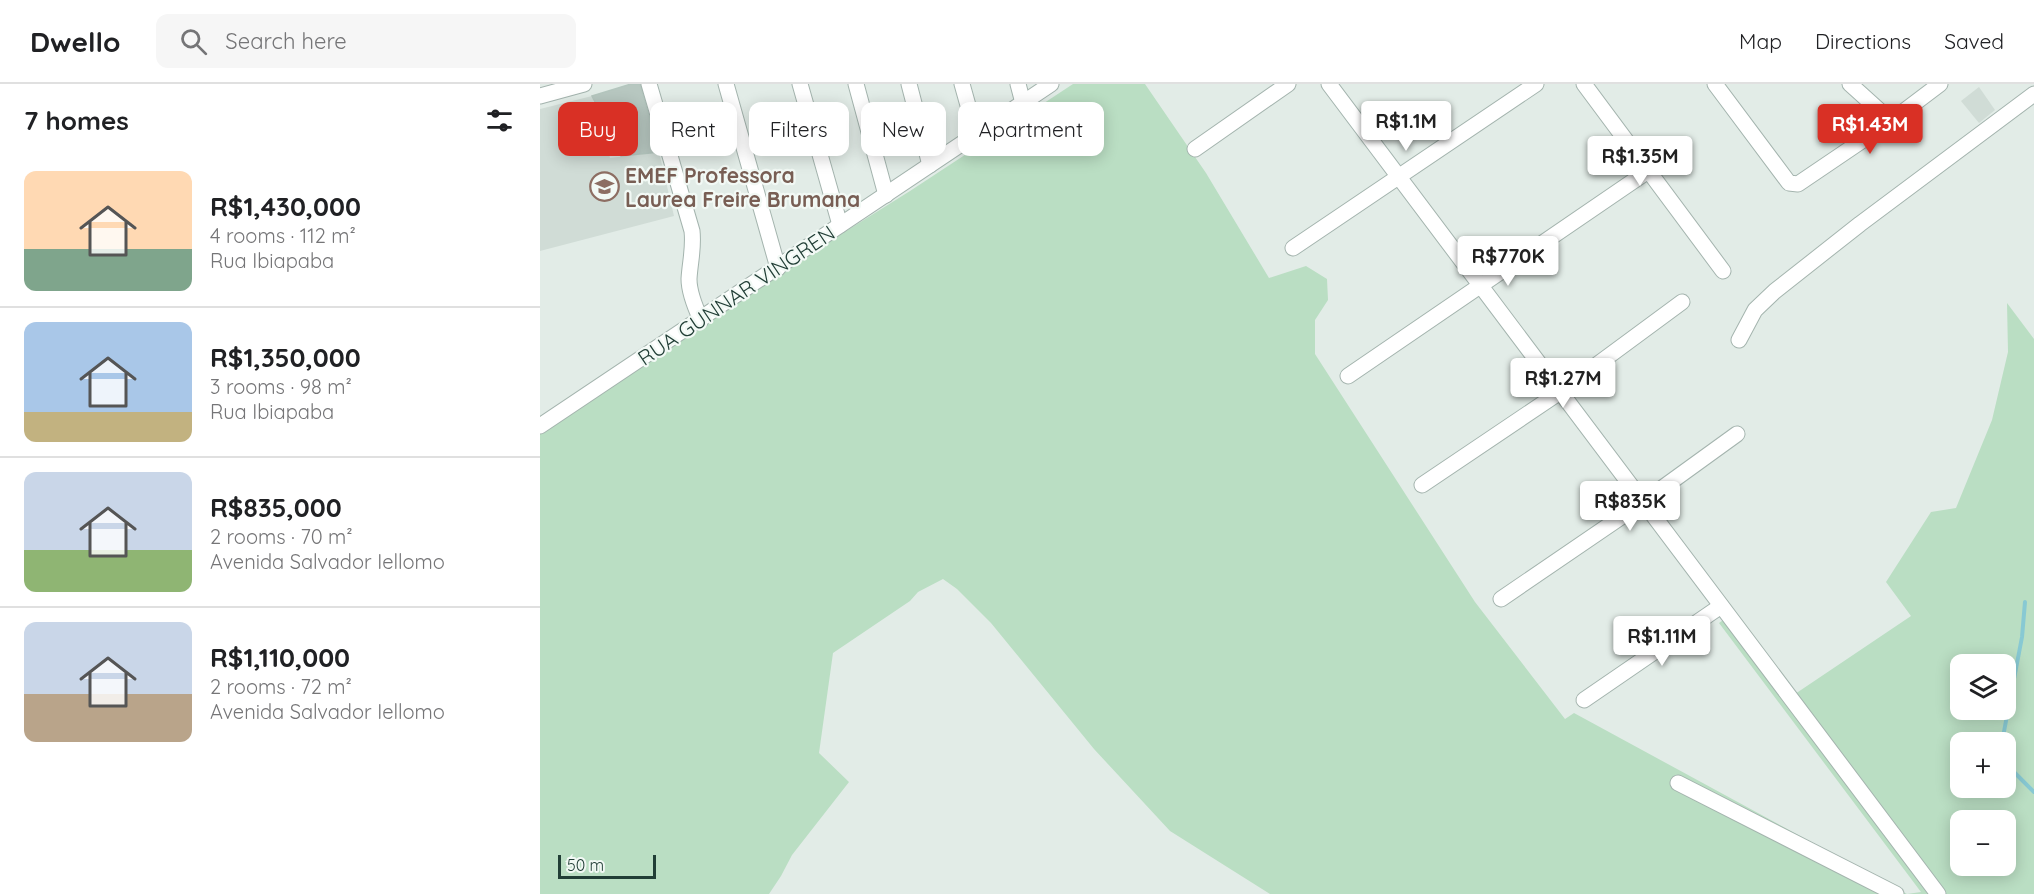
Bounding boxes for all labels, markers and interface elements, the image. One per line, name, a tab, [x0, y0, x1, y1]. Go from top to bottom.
search box	[156, 14, 576, 68]
text: Dwello	[30, 24, 120, 59]
icon: search	[177, 25, 210, 58]
text: Search here	[225, 27, 347, 55]
text: Map	[1739, 28, 1782, 54]
text: Directions	[1815, 28, 1911, 54]
text: Saved	[1944, 28, 2004, 54]
pin: R$1.1M	[1357, 101, 1455, 152]
chip: Buy	[558, 102, 638, 156]
chip: Rent	[650, 102, 737, 156]
chip: Filters	[749, 102, 849, 156]
chip: New	[861, 102, 946, 156]
chip: Apartment	[958, 102, 1104, 156]
text: 7 homes	[24, 104, 129, 137]
icon: filters	[483, 104, 516, 137]
pin: R$1.43M	[1815, 104, 1925, 155]
text: R$1.1M	[1375, 108, 1437, 133]
text: R$1.43M	[1832, 111, 1908, 136]
pin: R$1.35M	[1585, 136, 1695, 187]
text: R$1.35M	[1601, 143, 1679, 168]
place label: EMEF Professora Laurea Freire Brumana	[625, 162, 860, 212]
school or university icon: EMEF Professora Laurea Freire Brumana	[588, 171, 620, 203]
text: R$1,430,000	[210, 190, 361, 223]
icon: home	[72, 195, 144, 267]
street label: RUA GUNNAR VINGREN	[633, 219, 839, 371]
text: 4 rooms · 112 m²	[210, 223, 356, 248]
pin: R$770K	[1459, 236, 1557, 287]
text: R$770K	[1471, 243, 1545, 268]
text: Rua Ibiapaba	[210, 248, 334, 273]
text: R$1,350,000	[210, 341, 361, 374]
icon: home	[72, 346, 144, 418]
pin: R$1.27M	[1508, 358, 1618, 409]
text: R$1.27M	[1524, 365, 1602, 390]
text: 3 rooms · 98 m²	[210, 374, 352, 399]
text: Rua Ibiapaba	[210, 399, 334, 424]
pin: R$835K	[1581, 481, 1679, 532]
text: R$835K	[1594, 488, 1666, 513]
text: R$835,000	[210, 491, 342, 524]
icon: home	[72, 496, 144, 568]
text: 2 rooms · 70 m²	[210, 524, 353, 549]
text: Avenida Salvador Iellomo	[210, 549, 445, 574]
pin: R$1.11M	[1607, 616, 1717, 667]
text: R$1.11M	[1627, 623, 1697, 648]
text: R$1,110,000	[210, 641, 350, 674]
icon: home	[72, 646, 144, 718]
map controls	[1950, 654, 2016, 876]
button: layers	[1950, 654, 2016, 720]
text: 2 rooms · 72 m²	[210, 674, 352, 699]
text: Avenida Salvador Iellomo	[210, 699, 445, 724]
button: +	[1950, 732, 2016, 798]
button: −	[1950, 810, 2016, 876]
scale bar	[558, 852, 656, 880]
text: 50 m	[567, 855, 604, 875]

